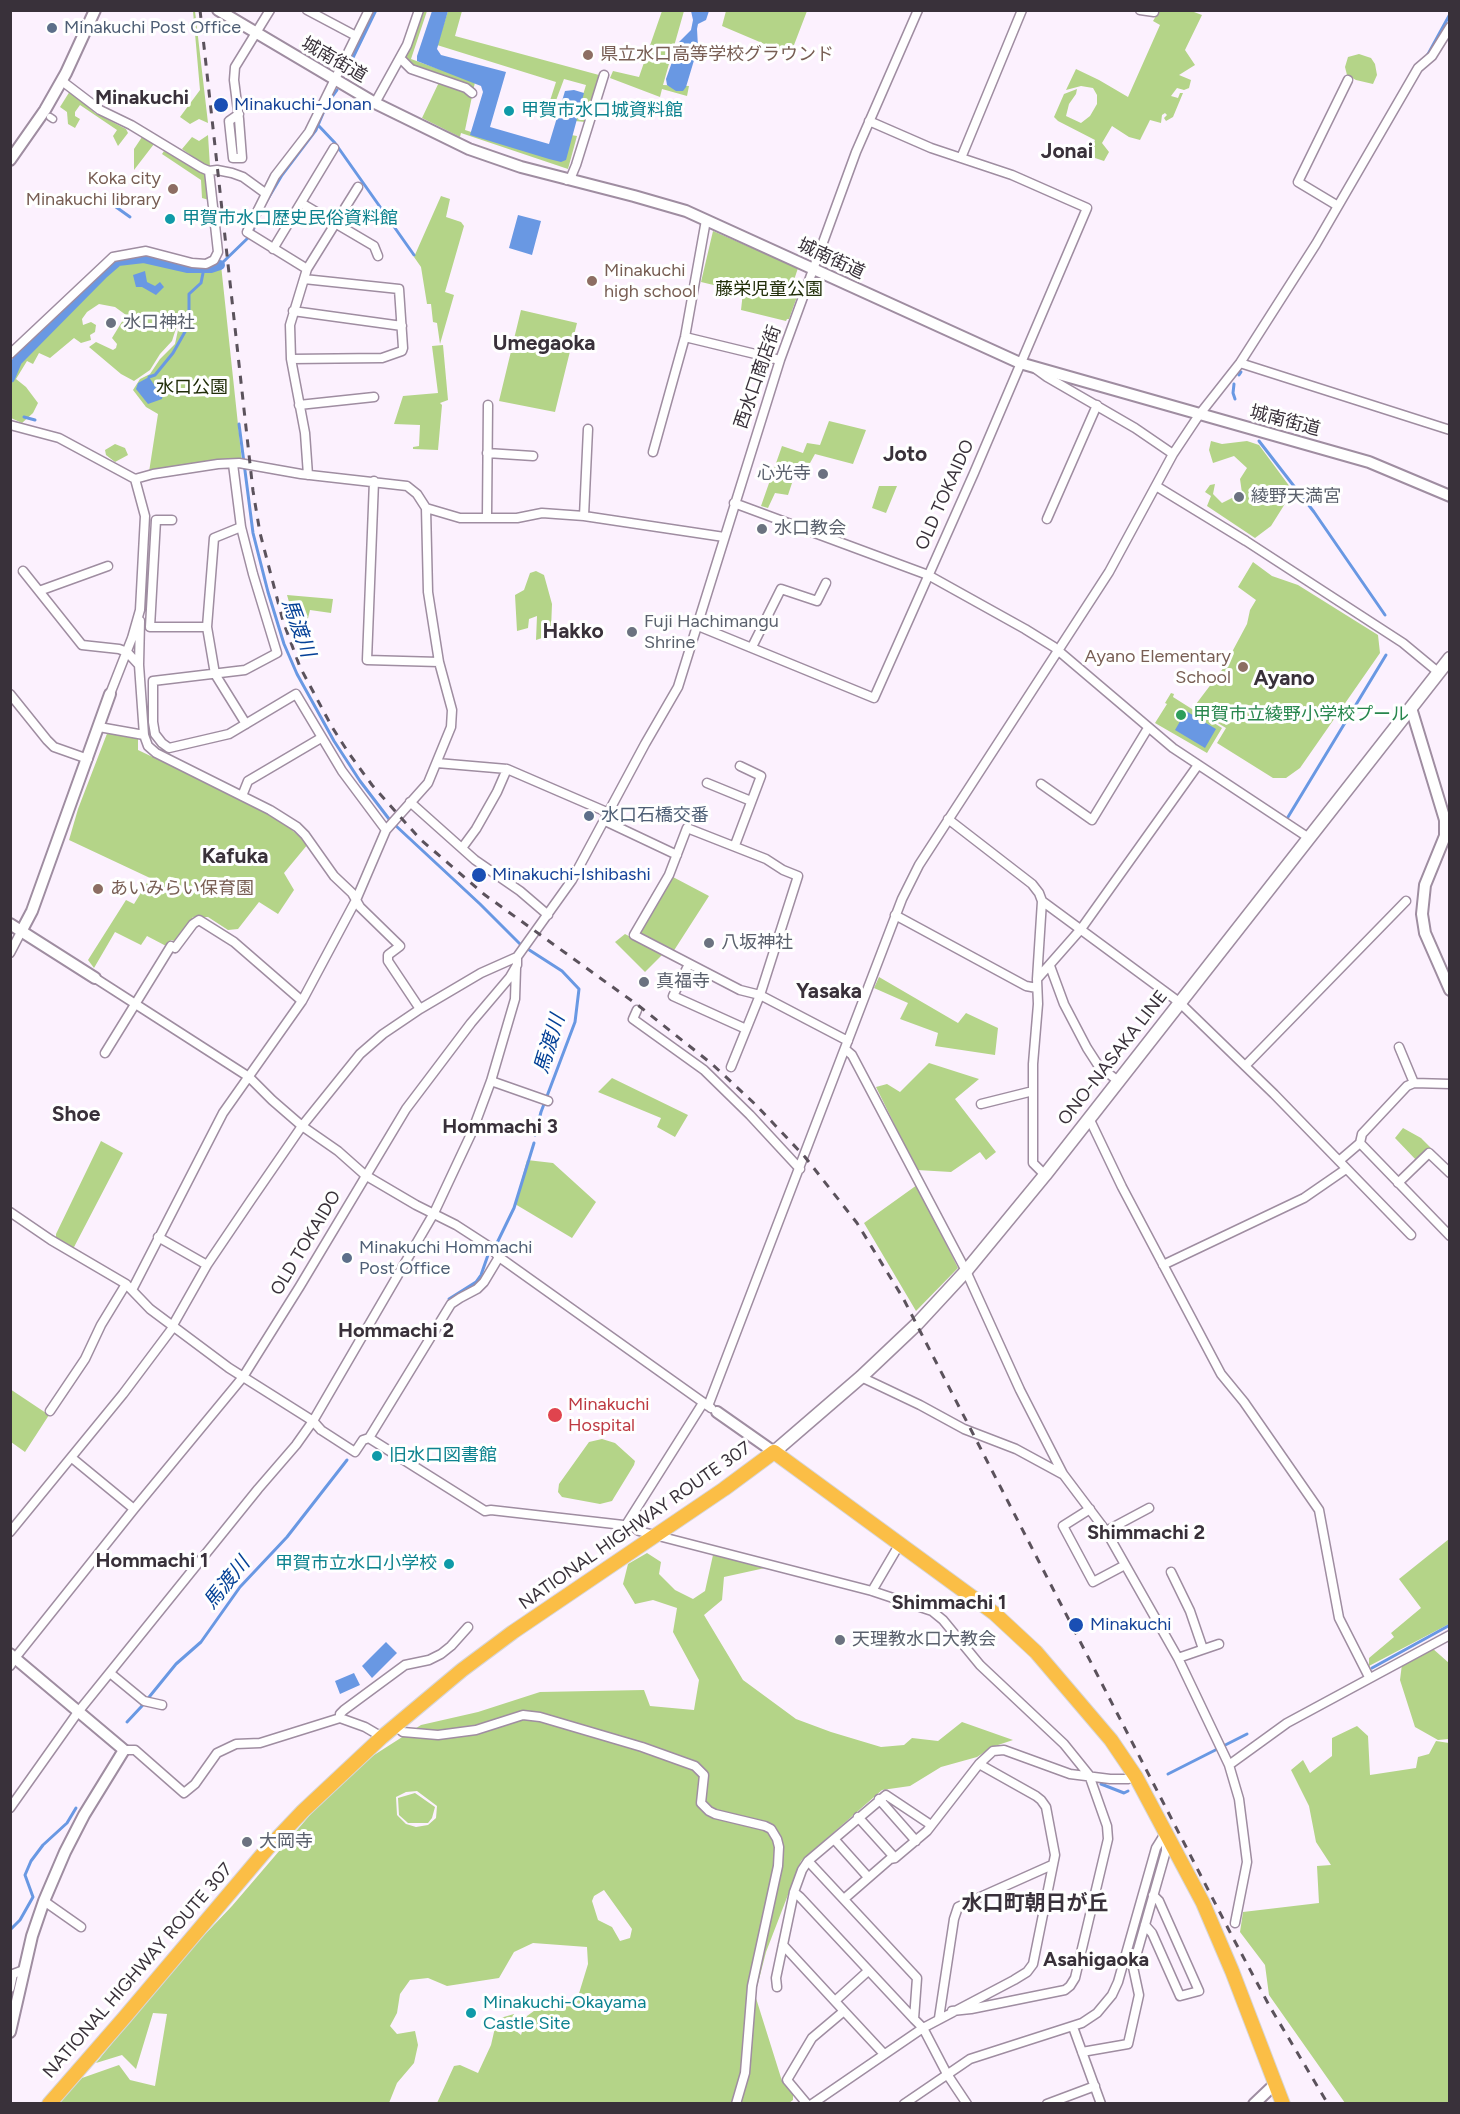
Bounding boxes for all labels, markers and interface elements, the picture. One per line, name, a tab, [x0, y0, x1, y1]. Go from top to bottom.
place label: Minakuchi Post Office	[64, 17, 241, 39]
marker: Minakuchi Post Office	[45, 21, 59, 35]
street label: 城南街道	[297, 33, 371, 87]
place label: 県立水口高等学校グラウンド	[600, 44, 834, 66]
marker: 県立水口高等学校グラウンド	[581, 48, 595, 62]
district label: Minakuchi	[95, 86, 189, 110]
place label: Minakuchi-Jonan	[234, 94, 372, 116]
marker: Minakuchi-Jonan	[212, 96, 230, 114]
place label: 甲賀市水口城資料館	[521, 100, 683, 122]
marker: 甲賀市水口城資料館	[502, 104, 516, 118]
district label: Jonai	[1041, 139, 1093, 165]
place label: Koka city Minakuchi library	[26, 168, 161, 210]
marker: Koka city Minakuchi library	[166, 182, 180, 196]
place label: 甲賀市水口歴史民俗資料館	[182, 208, 398, 230]
marker: 甲賀市水口歴史民俗資料館	[163, 212, 177, 226]
street label: 城南街道	[794, 234, 868, 284]
place label: Minakuchi high school	[604, 260, 696, 302]
marker: Minakuchi high school	[585, 274, 599, 288]
park label: 藤栄児童公園	[715, 279, 823, 301]
place label: 水口神社	[123, 312, 195, 334]
marker: 水口神社	[104, 316, 118, 330]
street label: 西水口商店街	[730, 322, 786, 432]
district label: Umegaoka	[493, 331, 595, 357]
park label: 水口公園	[156, 377, 228, 399]
street label: 城南街道	[1247, 401, 1323, 441]
street label: OLD TOKAIDO	[911, 436, 979, 554]
district label: Joto	[883, 442, 927, 468]
place label: 心光寺	[757, 463, 811, 485]
marker: 心光寺	[816, 467, 830, 481]
place label: 綾野天満宮	[1251, 486, 1341, 508]
marker: 綾野天満宮	[1232, 490, 1246, 504]
place label: 水口教会	[774, 518, 846, 540]
marker: 水口教会	[755, 522, 769, 536]
water label: 馬渡川	[276, 596, 320, 660]
place label: Fuji Hachimangu Shrine	[644, 611, 779, 654]
district label: Hakko	[542, 619, 604, 645]
marker: Fuji Hachimangu Shrine	[625, 625, 639, 639]
place label: Ayano Elementary School	[1085, 646, 1231, 688]
marker: Ayano Elementary School	[1236, 660, 1250, 674]
district label: Ayano	[1253, 666, 1315, 692]
place label: 甲賀市立綾野小学校プール	[1193, 704, 1409, 726]
marker: 甲賀市立綾野小学校プール	[1174, 708, 1188, 722]
place label: 水口石橋交番	[601, 805, 709, 827]
marker: 水口石橋交番	[582, 809, 596, 823]
district label: Kafuka	[202, 844, 268, 870]
place label: Minakuchi-Ishibashi	[492, 864, 651, 886]
marker: Minakuchi-Ishibashi	[470, 866, 488, 884]
place label: あいみらい保育園	[110, 878, 254, 900]
marker: あいみらい保育園	[91, 882, 105, 896]
place label: 八坂神社	[721, 932, 793, 954]
marker: 八坂神社	[702, 936, 716, 950]
place label: 真福寺	[656, 971, 710, 993]
marker: 真福寺	[637, 975, 651, 989]
district label: Yasaka	[796, 979, 862, 1005]
street label: ONO-NASAKA LINE	[1054, 986, 1172, 1130]
water label: 馬渡川	[530, 1012, 570, 1076]
district label: Shoe	[52, 1102, 100, 1128]
district label: Hommachi 3	[442, 1115, 558, 1139]
street label: OLD TOKAIDO	[266, 1187, 346, 1299]
place label: Minakuchi Hommachi Post Office	[359, 1237, 533, 1280]
marker: Minakuchi Hommachi Post Office	[340, 1251, 354, 1265]
district label: Hommachi 2	[338, 1319, 454, 1343]
place label: Minakuchi Hospital	[568, 1394, 649, 1436]
marker: Minakuchi Hospital	[546, 1406, 564, 1424]
street label: NATIONAL HIGHWAY ROUTE 307	[515, 1437, 755, 1615]
place label: 旧水口図書館	[389, 1445, 497, 1467]
marker: 旧水口図書館	[370, 1449, 384, 1463]
district label: Shimmachi 2	[1087, 1521, 1205, 1545]
district label: Hommachi 1	[96, 1549, 208, 1573]
water label: 馬渡川	[199, 1552, 255, 1614]
place label: 甲賀市立水口小学校	[275, 1553, 437, 1575]
marker: 甲賀市立水口小学校	[442, 1557, 456, 1571]
district label: Shimmachi 1	[891, 1591, 1007, 1615]
place label: Minakuchi	[1090, 1614, 1171, 1636]
marker: Minakuchi	[1067, 1616, 1085, 1634]
place label: 天理教水口大教会	[852, 1629, 996, 1651]
marker: 天理教水口大教会	[833, 1633, 847, 1647]
place label: 大岡寺	[259, 1831, 313, 1853]
marker: 大岡寺	[240, 1835, 254, 1849]
street label: NATIONAL HIGHWAY ROUTE 307	[39, 1859, 237, 2083]
district label: 水口町朝日が丘	[962, 1891, 1108, 1917]
district label: Asahigaoka	[1043, 1948, 1149, 1972]
place label: Minakuchi-Okayama Castle Site	[483, 1992, 646, 2034]
marker: Minakuchi-Okayama Castle Site	[464, 2006, 478, 2020]

